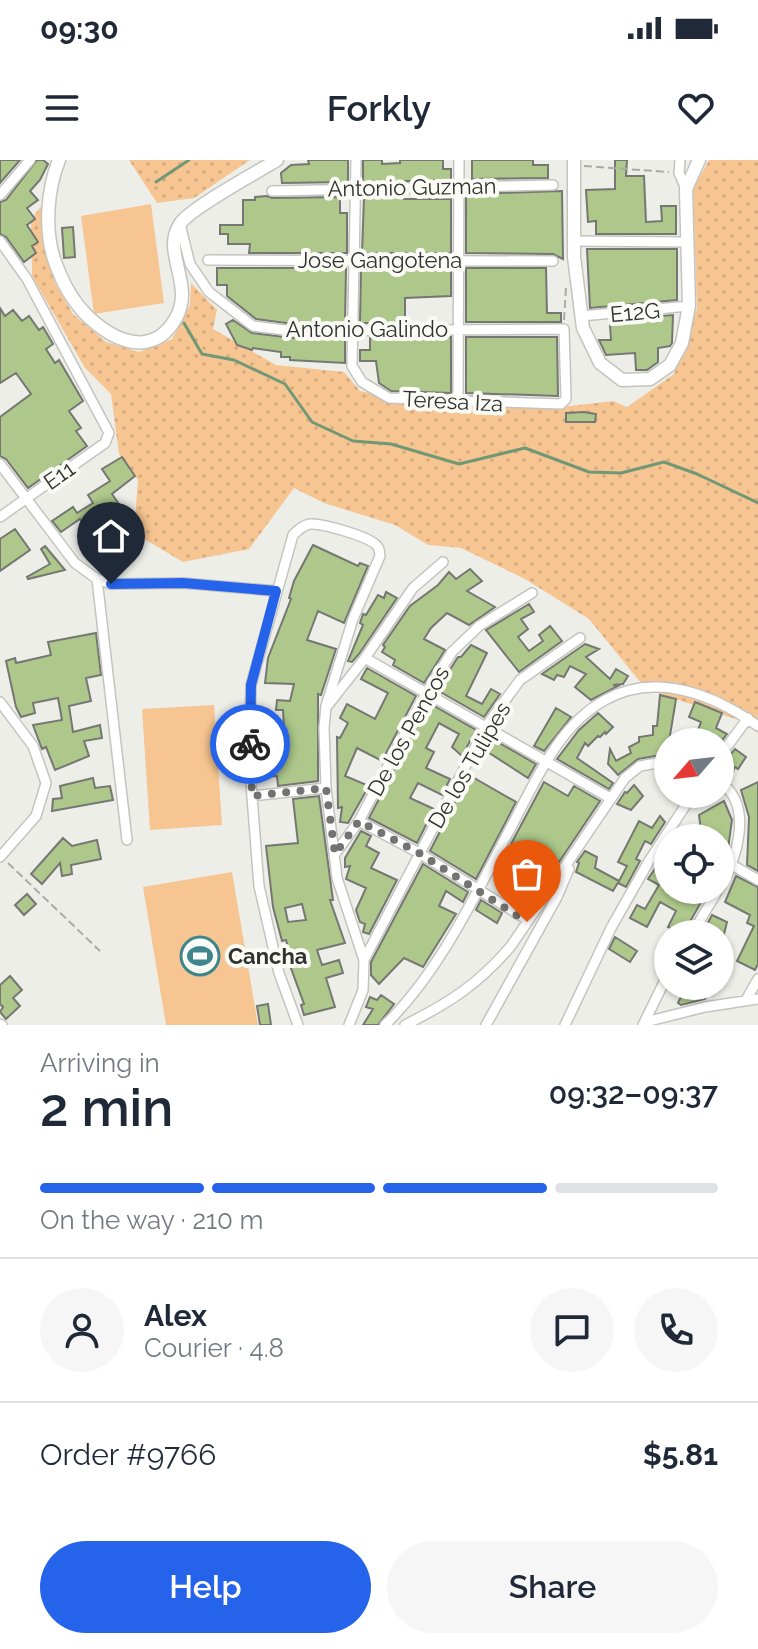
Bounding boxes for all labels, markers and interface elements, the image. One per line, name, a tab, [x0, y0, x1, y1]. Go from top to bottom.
text: 09:30	[40, 11, 119, 46]
icon: menu	[40, 86, 84, 130]
icon: heart	[674, 86, 718, 130]
text: Forkly	[327, 87, 431, 129]
street label: Antonio Guzman	[327, 173, 497, 201]
street label: Jose Gangotena	[298, 247, 462, 273]
street label: E12G	[609, 297, 661, 327]
street label: Antonio Galindo	[286, 316, 448, 342]
street label: Teresa Iza	[402, 385, 504, 417]
street label: E11	[38, 455, 80, 495]
pin	[77, 502, 145, 584]
icon: home	[89, 514, 133, 558]
street label: De los Pencos	[362, 662, 454, 800]
street label: De los Tulipes	[422, 697, 516, 833]
courier	[210, 704, 290, 784]
icon: bike	[228, 722, 272, 766]
north arrow	[654, 728, 734, 808]
map controls	[654, 728, 734, 1000]
button: locate	[654, 824, 734, 904]
pin	[493, 840, 561, 922]
icon: bag	[505, 852, 549, 896]
button: layers	[654, 920, 734, 1000]
sports icon: Cancha	[179, 935, 221, 977]
place label: Cancha	[228, 943, 307, 969]
text: Arriving in	[40, 1048, 160, 1078]
text: 09:32–09:37	[549, 1076, 718, 1111]
text: 2 min	[40, 1077, 173, 1138]
text: On the way · 210 m	[40, 1205, 264, 1235]
button: person	[40, 1288, 124, 1372]
button: chat	[530, 1288, 614, 1372]
button: phone	[634, 1288, 718, 1372]
text: Alex	[144, 1298, 207, 1333]
text: Courier · 4.8	[144, 1333, 284, 1363]
text: Order #9766	[40, 1437, 216, 1472]
text: $5.81	[643, 1437, 718, 1472]
button: Help	[40, 1541, 371, 1633]
button: Share	[387, 1541, 718, 1633]

